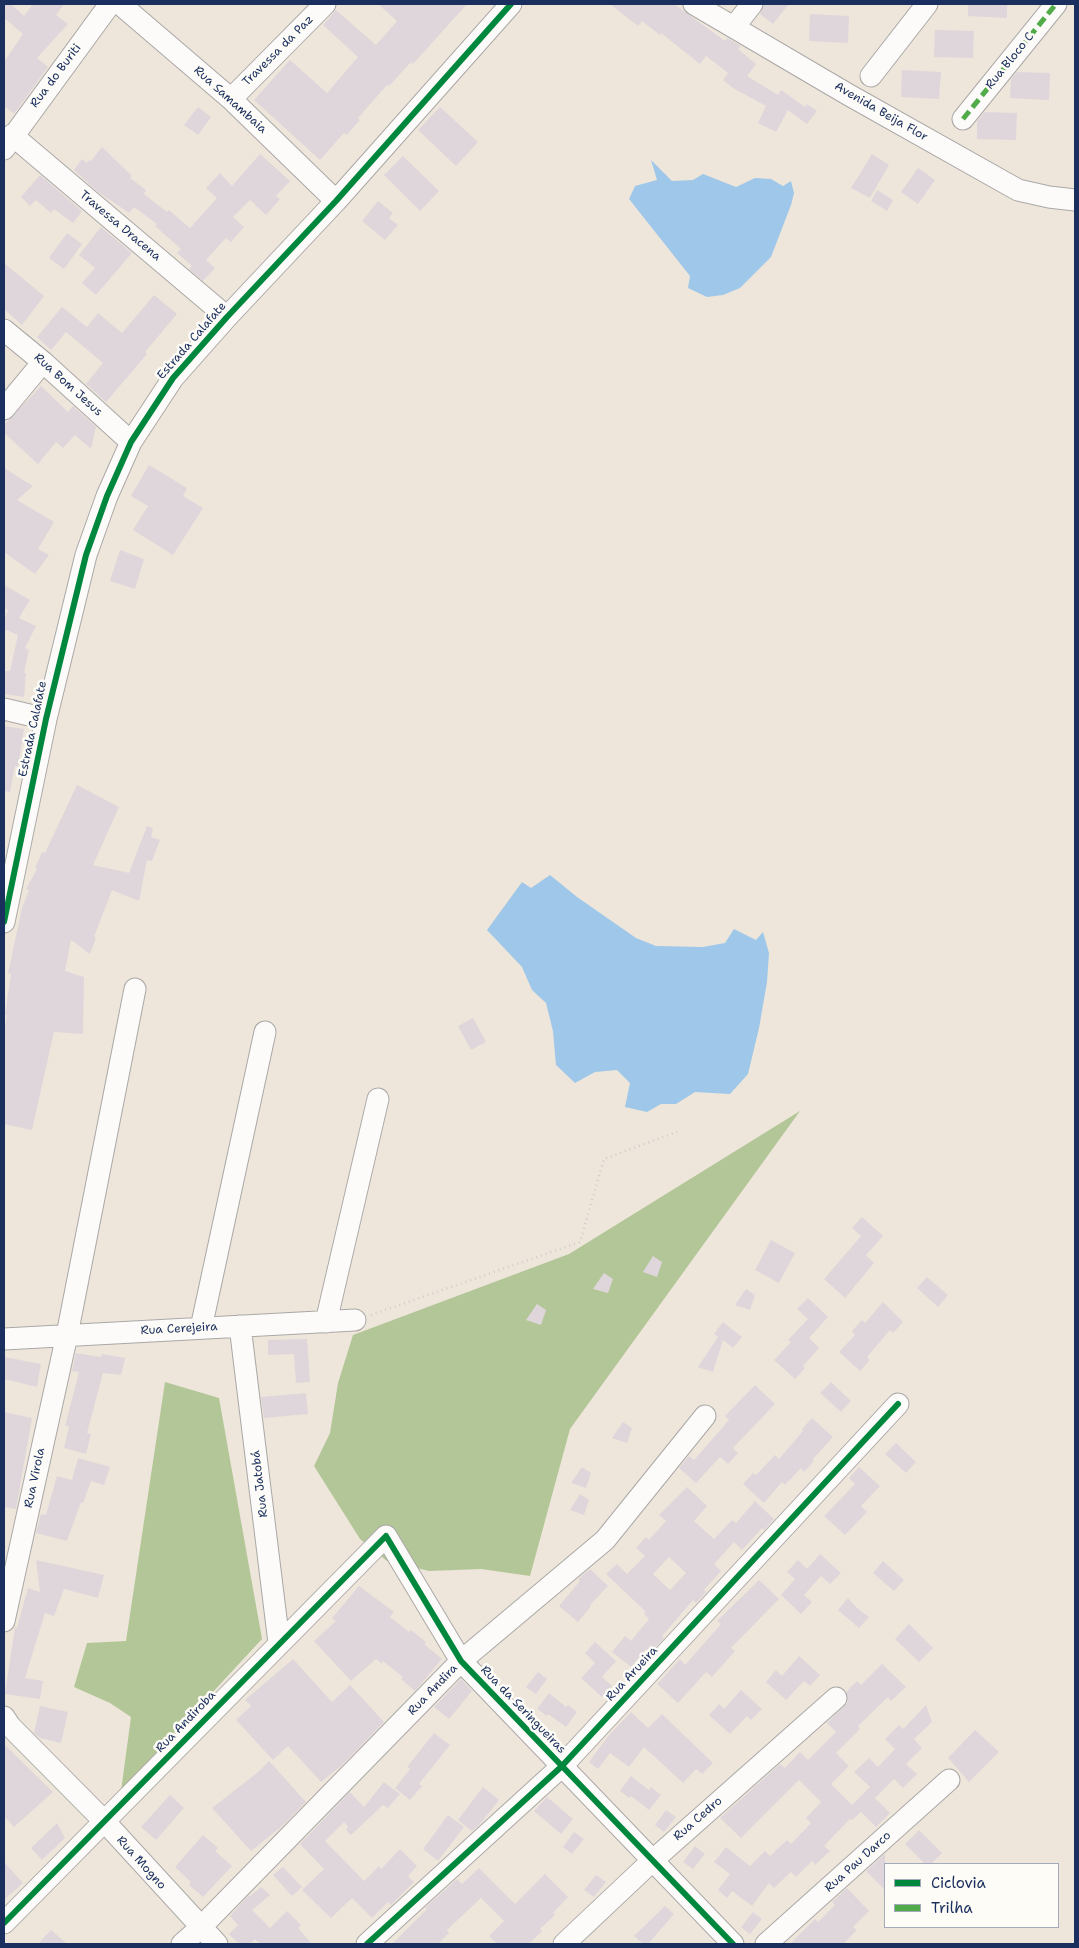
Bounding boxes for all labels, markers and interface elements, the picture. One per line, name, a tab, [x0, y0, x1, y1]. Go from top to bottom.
street label: Travessa da Paz	[240, 13, 316, 89]
street label: Rua Bloco C	[983, 30, 1037, 92]
street label: Rua do Buriti	[27, 41, 85, 111]
street label: Rua Samambaia	[190, 63, 270, 137]
street label: Avenida Beija Flor	[832, 79, 930, 145]
street label: Travessa Dracena	[77, 188, 163, 264]
street label: Estrada Calafate	[154, 299, 230, 383]
street label: Rua Bom Jesus	[31, 350, 105, 420]
street label: Estrada Calafate	[16, 680, 50, 778]
street label: Rua Cerejeira	[140, 1320, 218, 1338]
street label: Rua Virola	[22, 1447, 48, 1509]
street label: Rua Jatobá	[249, 1450, 271, 1518]
street label: Rua Arueira	[603, 1644, 661, 1704]
street label: Rua Andira	[405, 1661, 461, 1719]
street label: Rua da Seringueiras	[477, 1663, 569, 1757]
street label: Rua Andiroba	[153, 1688, 219, 1756]
street label: Rua Cedro	[671, 1794, 725, 1844]
street label: Rua Pau Darco	[822, 1829, 894, 1895]
street label: Rua Mogno	[113, 1833, 169, 1893]
legend	[884, 1863, 1059, 1928]
text: Ciclovia	[931, 1873, 986, 1893]
text: Trilha	[931, 1898, 973, 1918]

